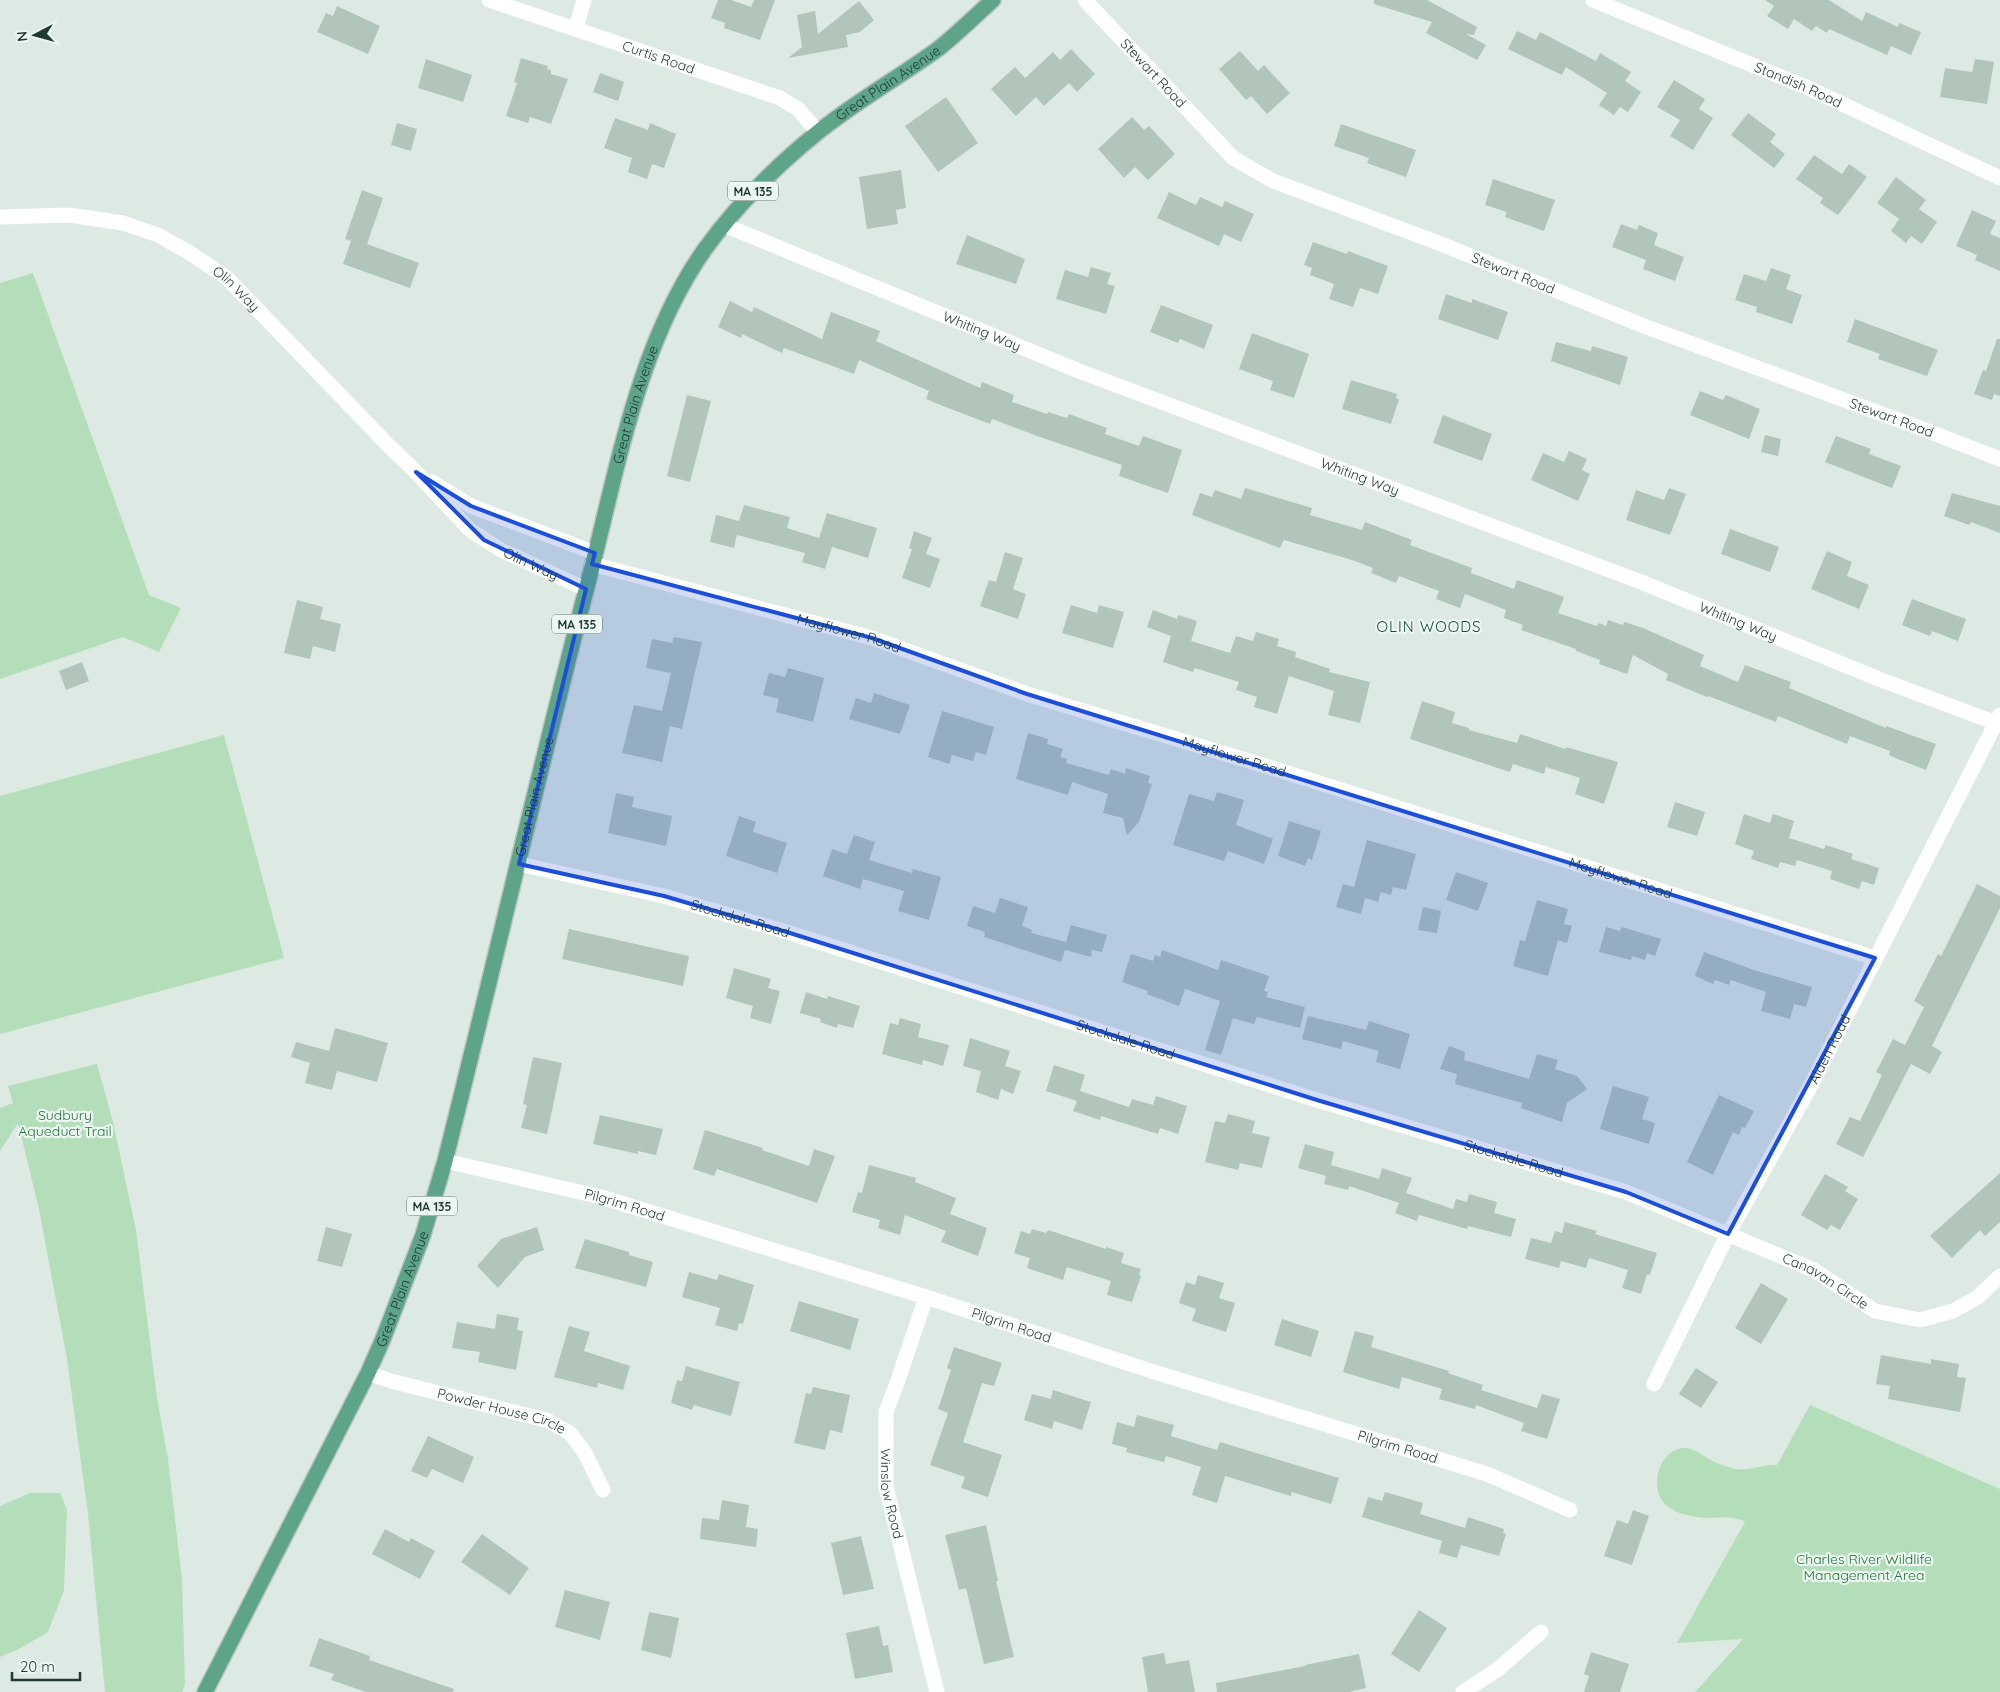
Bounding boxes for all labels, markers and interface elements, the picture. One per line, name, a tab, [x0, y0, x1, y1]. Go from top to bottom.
north arrow	[10, 10, 60, 60]
text: N	[13, 30, 32, 42]
street label: Stewart Road	[1117, 35, 1190, 111]
street label: Curtis Road	[620, 37, 697, 78]
street label: Great Plain Avenue	[832, 41, 944, 125]
street label: Standish Road	[1752, 58, 1845, 112]
road number: MA 135	[728, 182, 778, 200]
street label: Stewart Road	[1469, 248, 1558, 298]
street label: Olin Way	[209, 262, 264, 315]
street label: Whiting Way	[940, 307, 1024, 355]
street label: Great Plain Avenue	[609, 343, 662, 466]
street label: Stewart Road	[1847, 394, 1936, 441]
street label: Whiting Way	[1318, 454, 1402, 499]
street label: Olin Way	[501, 543, 561, 584]
street label: Whiting Way	[1696, 598, 1780, 646]
street label: Mayflower Road	[795, 610, 903, 657]
road number: MA 135	[552, 614, 602, 634]
district label: OLIN WOODS	[1377, 617, 1481, 636]
street label: Mayflower Road	[1180, 732, 1288, 781]
street label: Great Plain Avenue	[511, 735, 558, 859]
street label: Mayflower Road	[1567, 853, 1675, 903]
street label: Stockdale Road	[689, 895, 792, 941]
street label: Alden Road	[1804, 1012, 1854, 1087]
street label: Stockdale Road	[1074, 1015, 1177, 1063]
park label: Sudbury Aqueduct Trail	[18, 1106, 112, 1140]
street label: Stockdale Road	[1462, 1135, 1565, 1182]
street label: Pilgrim Road	[583, 1185, 667, 1225]
road number: MA 135	[407, 1196, 457, 1216]
street label: Great Plain Avenue	[372, 1228, 433, 1350]
street label: Canavan Circle	[1780, 1249, 1872, 1313]
street label: Pilgrim Road	[969, 1304, 1054, 1347]
street label: Powder House Circle	[435, 1384, 569, 1438]
street label: Pilgrim Road	[1355, 1426, 1440, 1467]
street label: Winslow Road	[877, 1448, 908, 1541]
park label: Charles River Wildlife Management Area	[1796, 1550, 1932, 1584]
scale bar	[12, 1650, 80, 1682]
text: 20 m	[20, 1657, 55, 1676]

